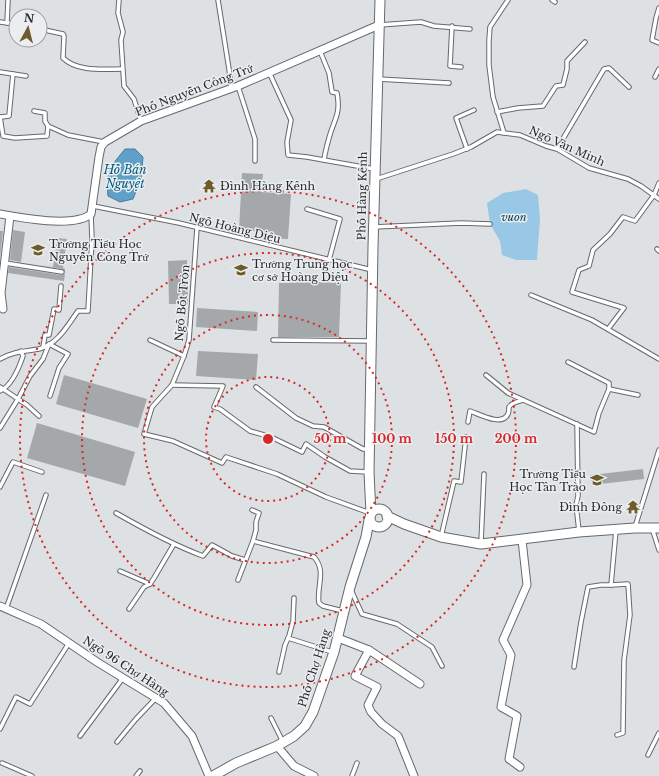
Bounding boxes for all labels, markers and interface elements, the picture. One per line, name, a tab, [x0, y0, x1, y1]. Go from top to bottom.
north arrow	[8, 8, 48, 48]
text: N	[23, 10, 36, 26]
street label: Phố Nguyễn Công Trứ	[133, 61, 256, 119]
street label: Ngõ Văn Minh	[527, 123, 607, 169]
street label: Phố Hàng Kênh	[354, 151, 370, 240]
water label: Hồ Bán Nguyệt	[102, 162, 147, 191]
temple icon: Đình Hàng Kênh	[201, 178, 217, 194]
place label: Đình Hàng Kênh	[220, 179, 315, 193]
street label: Ngõ Hoàng Diệu	[188, 210, 283, 246]
park label: vuon	[501, 210, 527, 224]
place label: Trường Tiểu Học Nguyễn Công Trứ	[49, 237, 150, 264]
school or university icon: Trường Tiểu Học Nguyễn Công Trứ	[30, 242, 46, 258]
place label: Trường Trung học cơ sở Hoàng Diệu	[252, 257, 353, 284]
school or university icon: Trường Trung học cơ sở Hoàng Diệu	[233, 262, 249, 278]
street label: Ngõ Bốt Tròn	[172, 264, 192, 342]
text: 50 m	[314, 431, 347, 446]
text: 100 m	[372, 431, 413, 446]
text: 150 m	[435, 431, 474, 446]
text: 200 m	[495, 431, 538, 446]
centre of rings	[261, 432, 275, 446]
place label: Trường Tiểu Học Tân Trào	[509, 467, 587, 494]
school or university icon: Trường Tiểu Học Tân Trào	[589, 472, 605, 488]
temple icon: Đình Đông	[625, 499, 641, 515]
place label: Đình Đông	[559, 500, 622, 514]
street label: Phố Chợ Hàng	[295, 627, 333, 709]
street label: Ngõ 96 Chợ Hàng	[80, 633, 172, 699]

